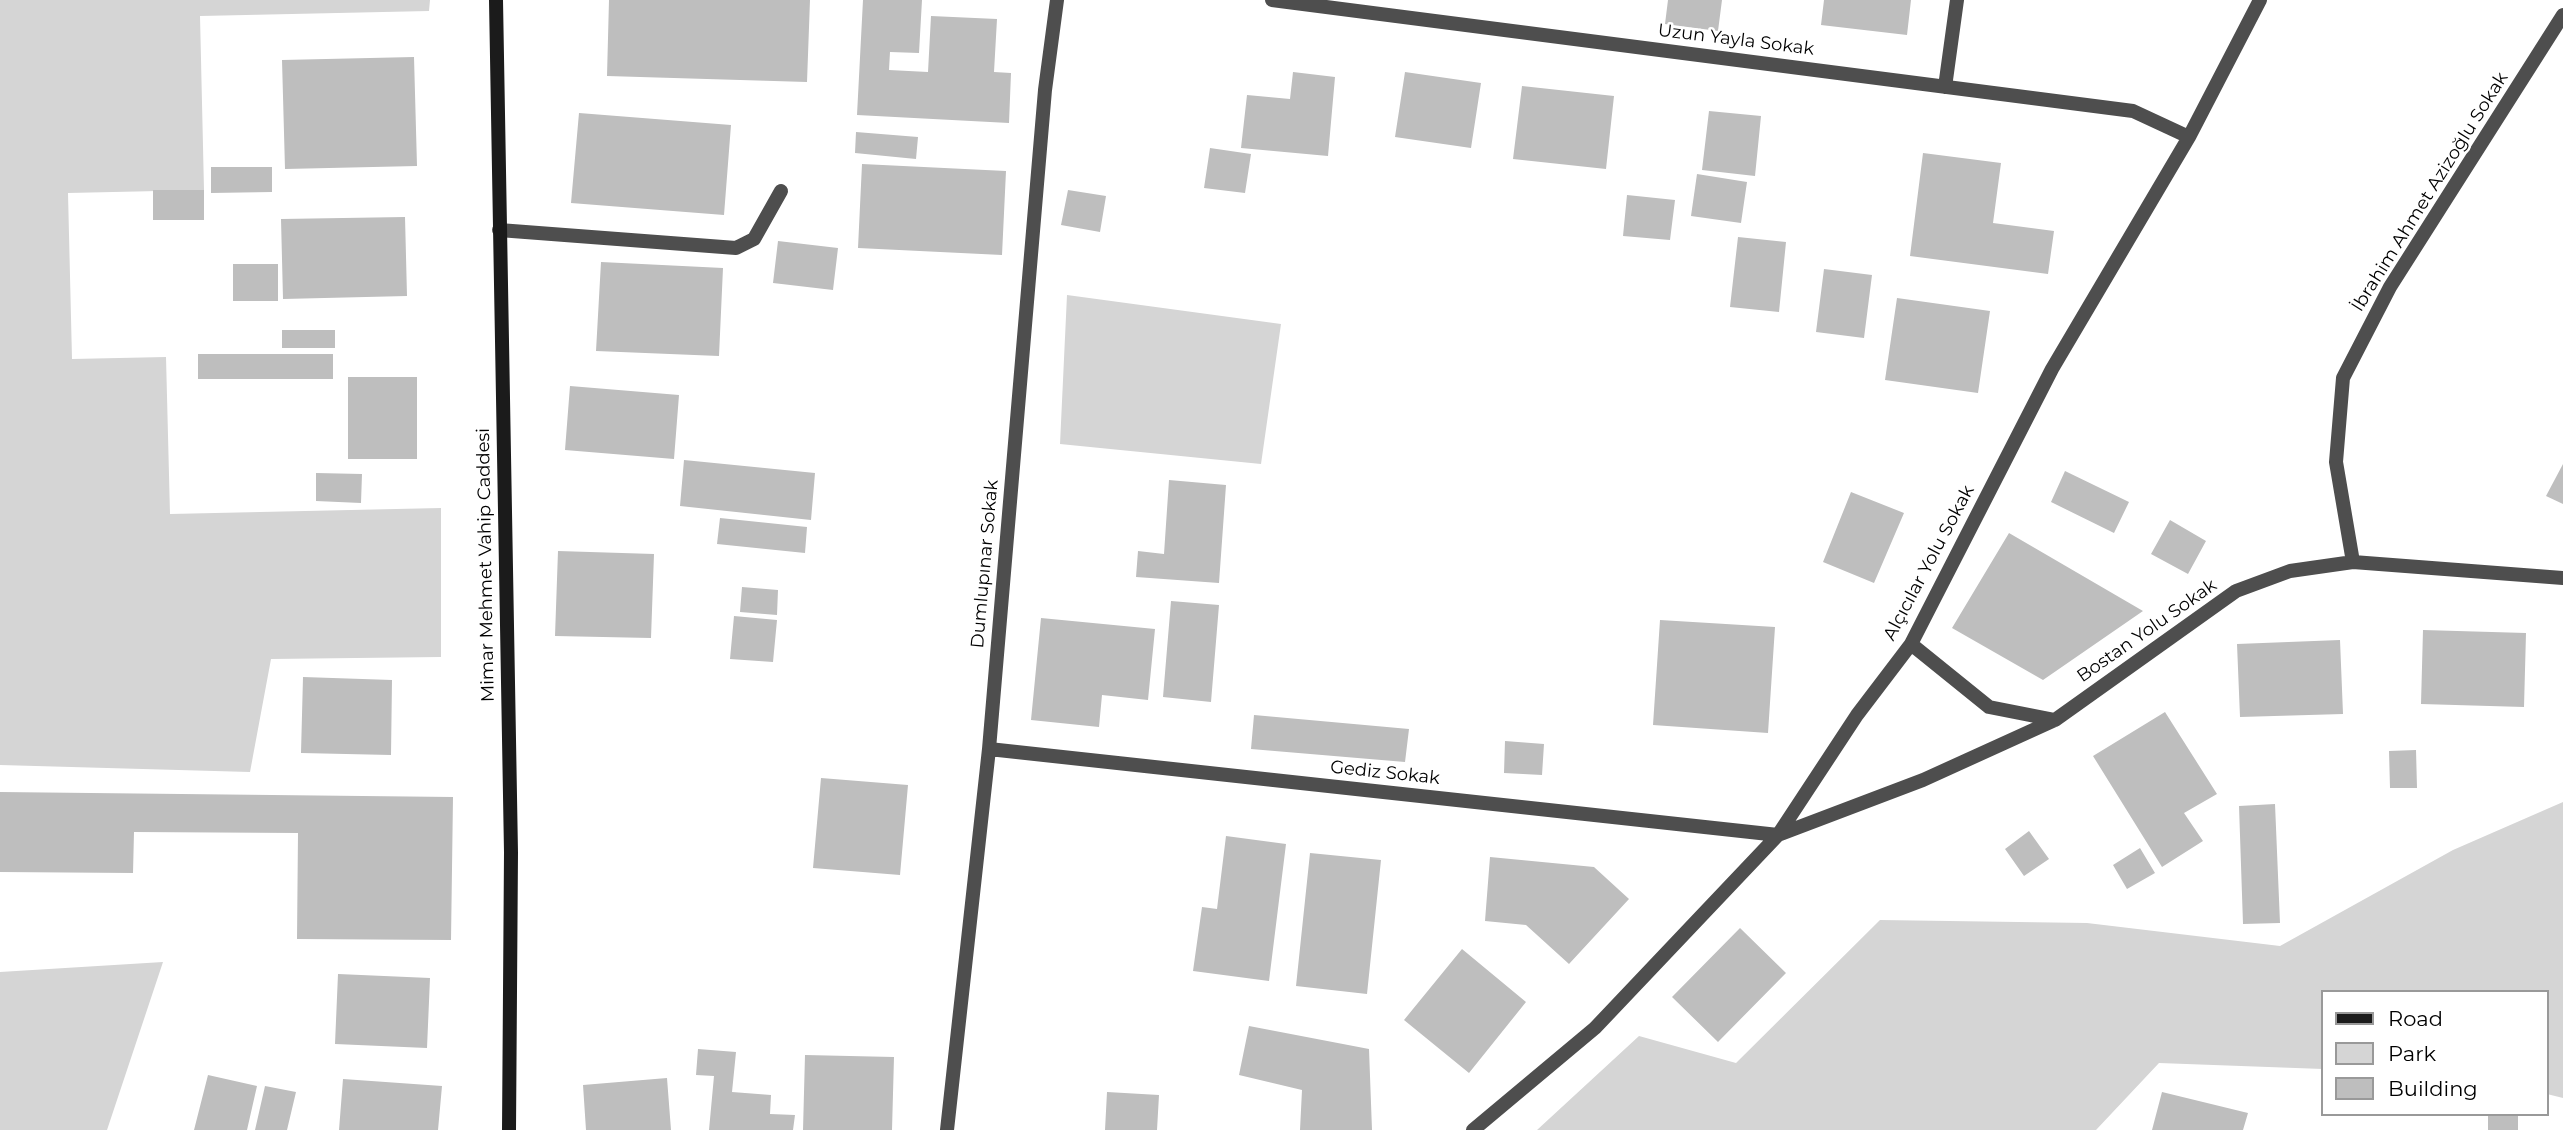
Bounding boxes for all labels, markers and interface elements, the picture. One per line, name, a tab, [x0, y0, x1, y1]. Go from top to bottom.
street label: Uzun Yayla Sokak	[1657, 20, 1815, 60]
street label: İbrahim Ahmet Azizoğlu Sokak	[2347, 68, 2513, 316]
street label: Mimar Mehmet Vahip Caddesi	[473, 428, 499, 702]
street label: Dumlupınar Sokak	[967, 479, 1003, 649]
street label: Alçıcılar Yolu Sokak	[1879, 482, 1979, 644]
street label: Bostan Yolu Sokak	[2073, 575, 2221, 687]
street label: Gediz Sokak	[1329, 757, 1441, 789]
legend	[2322, 990, 2549, 1116]
text: Road	[2388, 1006, 2443, 1031]
text: Park	[2388, 1041, 2436, 1066]
text: Building	[2388, 1076, 2478, 1101]

